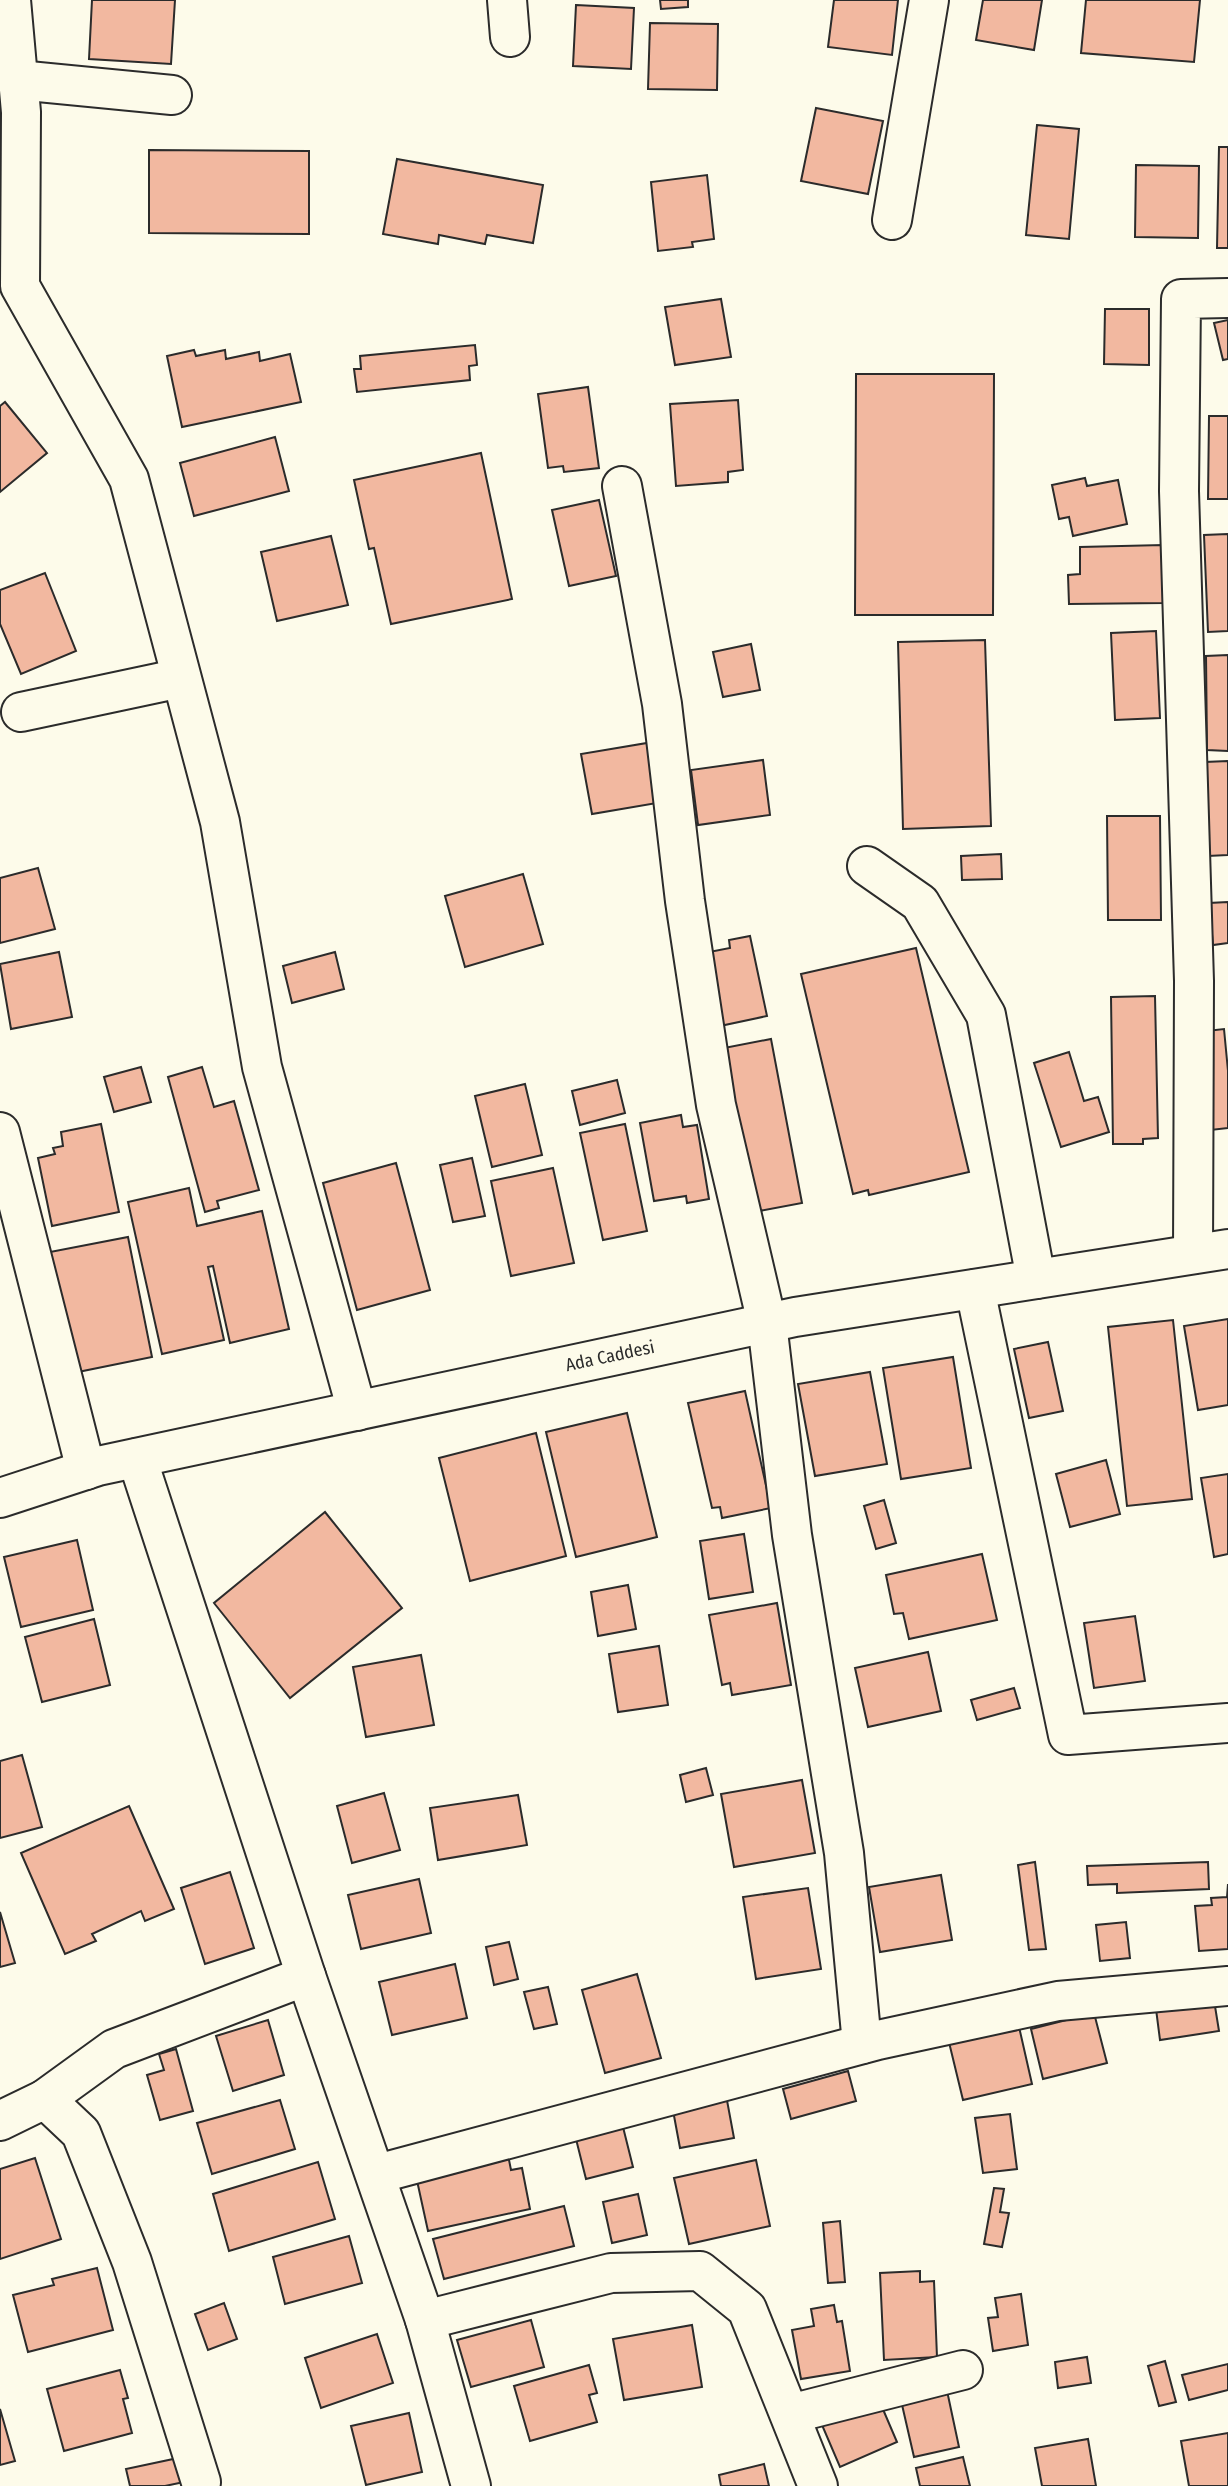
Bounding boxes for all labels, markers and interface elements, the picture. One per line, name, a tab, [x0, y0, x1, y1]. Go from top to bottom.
street label: Ada Caddesi	[564, 1336, 656, 1376]

